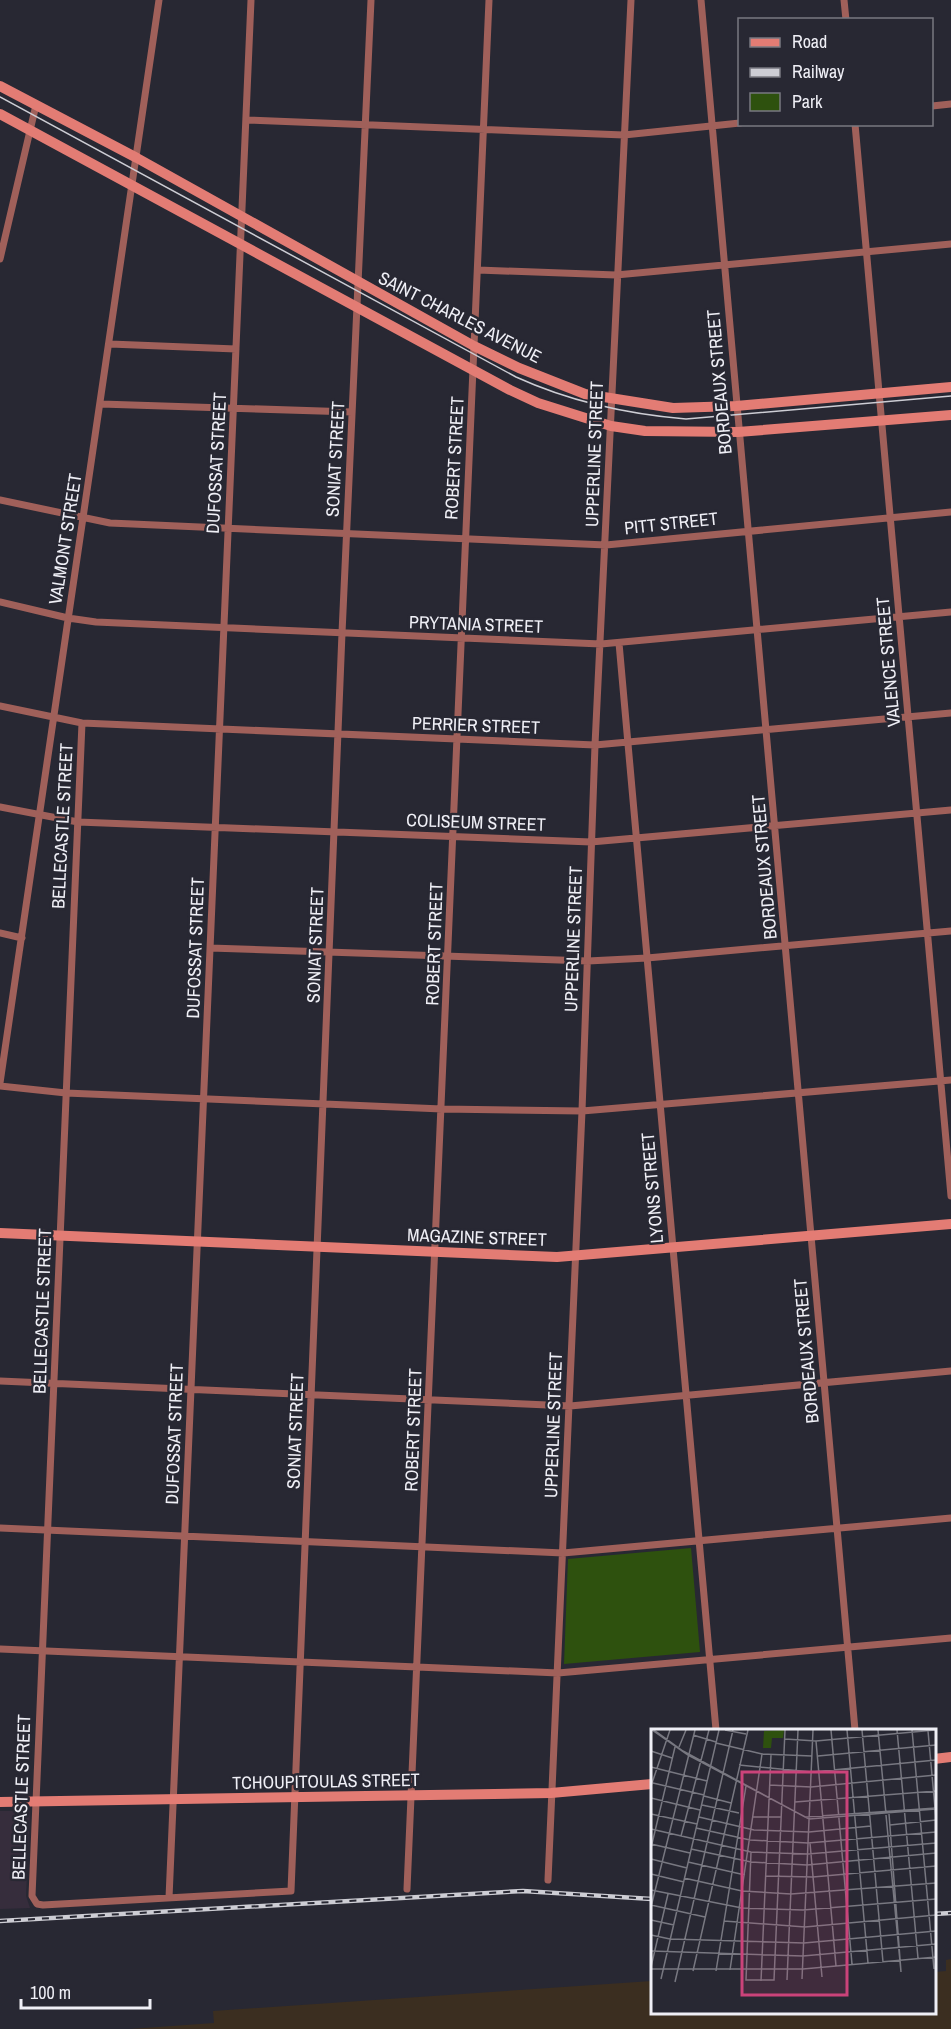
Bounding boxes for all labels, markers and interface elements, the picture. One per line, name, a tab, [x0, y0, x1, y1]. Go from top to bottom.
legend	[738, 18, 933, 126]
text: Road	[792, 29, 827, 54]
text: Railway	[792, 59, 845, 84]
text: Park	[792, 89, 823, 114]
street label: SAINT CHARLES AVENUE	[374, 265, 546, 369]
street label: BORDEAUX STREET	[700, 309, 738, 455]
street label: UPPERLINE STREET	[579, 381, 609, 527]
street label: DUFOSSAT STREET	[200, 392, 232, 534]
street label: ROBERT STREET	[438, 396, 470, 520]
street label: SONIAT STREET	[319, 400, 351, 518]
street label: VALMONT STREET	[42, 472, 88, 606]
street label: PITT STREET	[623, 506, 719, 540]
street label: VALENCE STREET	[870, 596, 906, 728]
street label: PRYTANIA STREET	[409, 609, 543, 639]
street label: PERRIER STREET	[412, 710, 540, 740]
street label: BELLECASTLE STREET	[45, 743, 79, 909]
street label: BORDEAUX STREET	[745, 794, 783, 940]
street label: COLISEUM STREET	[406, 807, 546, 837]
street label: UPPERLINE STREET	[558, 866, 588, 1012]
street label: DUFOSSAT STREET	[180, 877, 210, 1019]
street label: ROBERT STREET	[419, 882, 449, 1006]
street label: SONIAT STREET	[300, 887, 330, 1003]
street label: LYONS STREET	[635, 1131, 669, 1245]
street label: MAGAZINE STREET	[407, 1222, 547, 1252]
street label: BELLECASTLE STREET	[27, 1228, 57, 1394]
street label: BORDEAUX STREET	[787, 1278, 825, 1424]
street label: UPPERLINE STREET	[538, 1352, 568, 1498]
street label: DUFOSSAT STREET	[159, 1363, 189, 1505]
street label: ROBERT STREET	[398, 1368, 428, 1492]
street label: SONIAT STREET	[280, 1373, 310, 1489]
street label: BELLECASTLE STREET	[6, 1714, 36, 1880]
inset map	[651, 1729, 936, 2014]
street label: TCHOUPITOULAS STREET	[232, 1767, 420, 1795]
scale bar	[21, 1972, 150, 2010]
text: 100 m	[30, 1980, 71, 2005]

